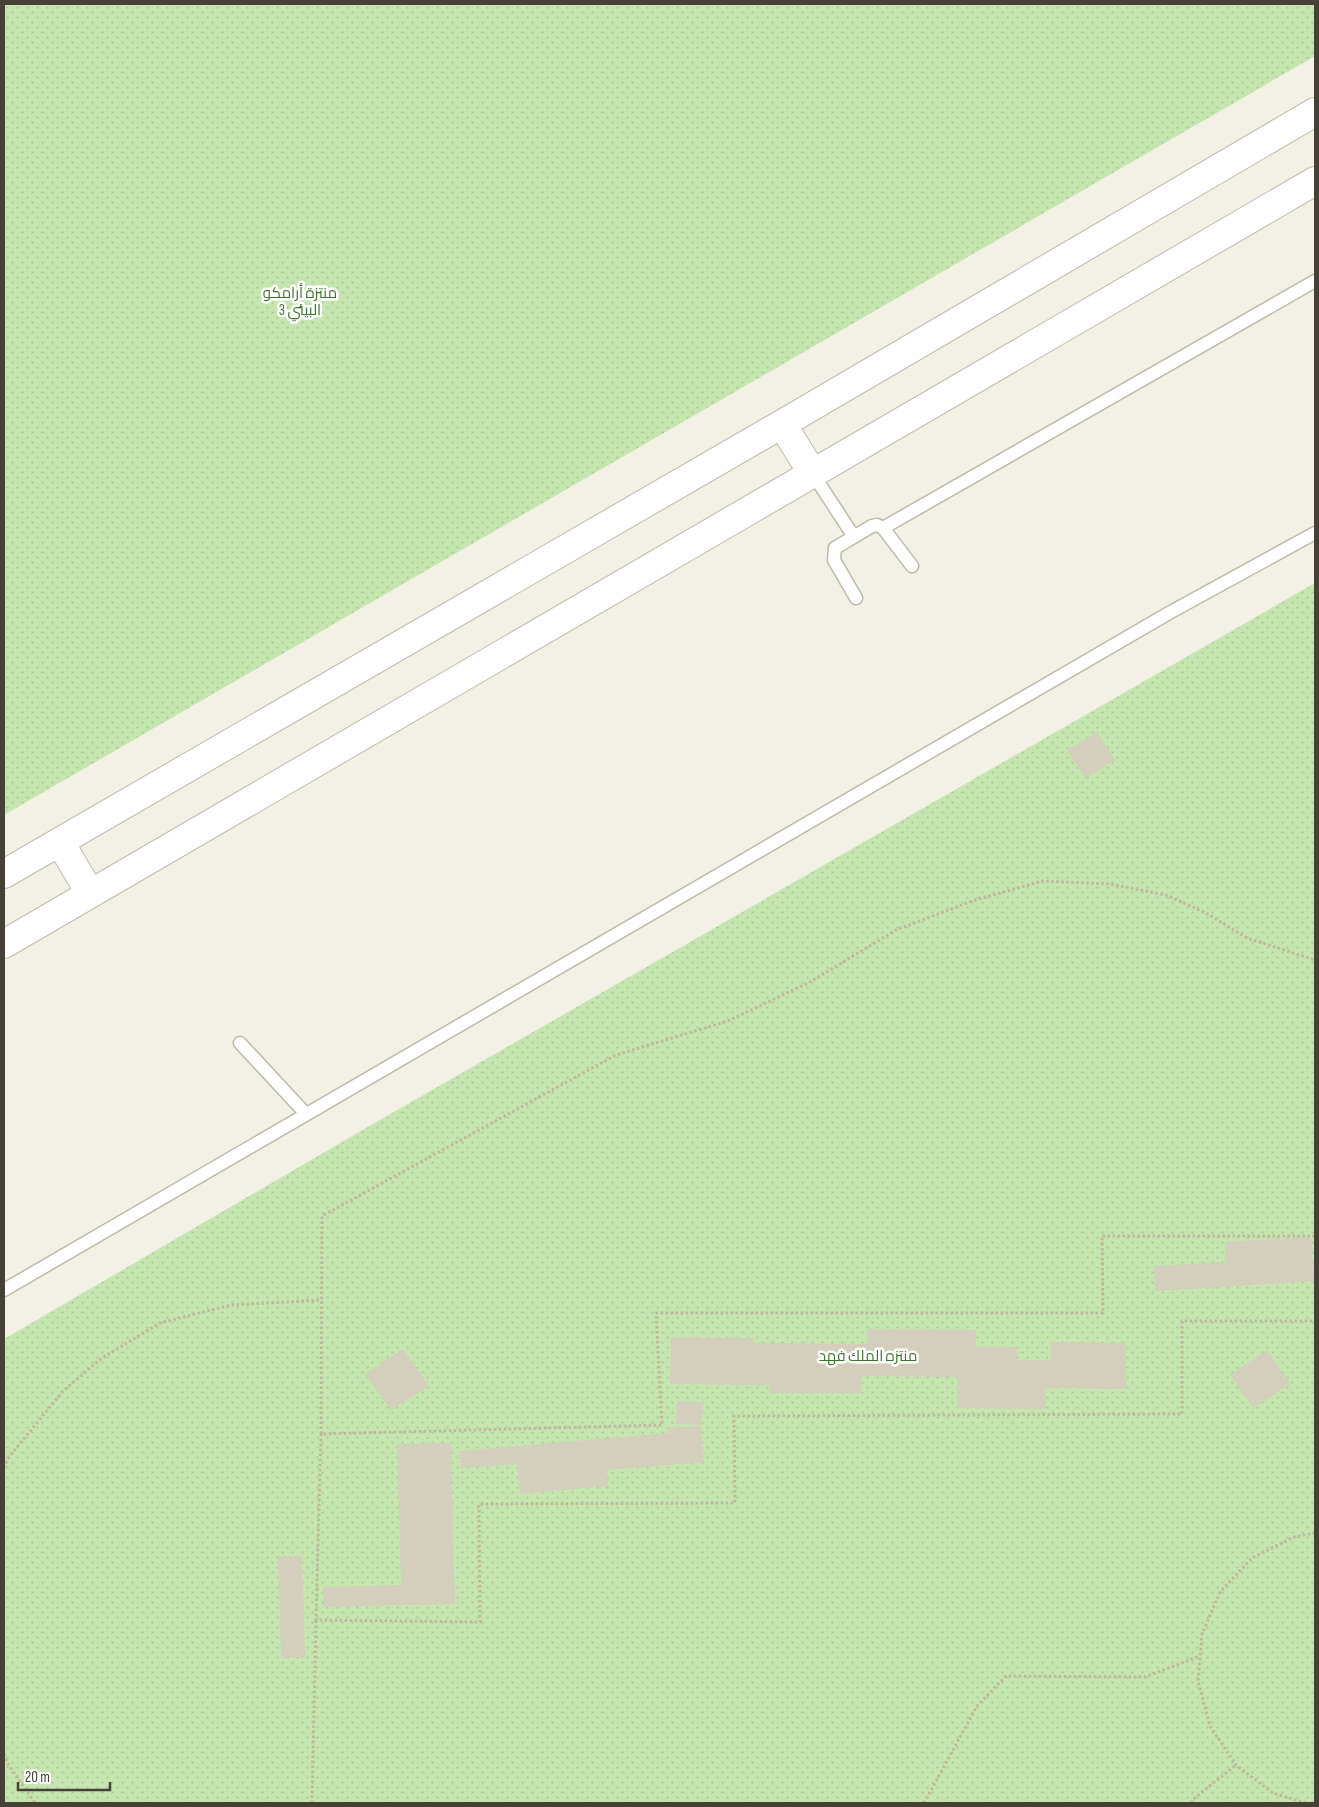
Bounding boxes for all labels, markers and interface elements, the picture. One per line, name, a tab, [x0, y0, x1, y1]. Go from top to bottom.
park label: منتزة أرامكو البيئي 3	[263, 283, 337, 322]
park label: منتزه الملك فهد	[819, 1347, 917, 1366]
scale bar	[18, 1760, 110, 1792]
text: 20 m	[25, 1768, 50, 1787]

